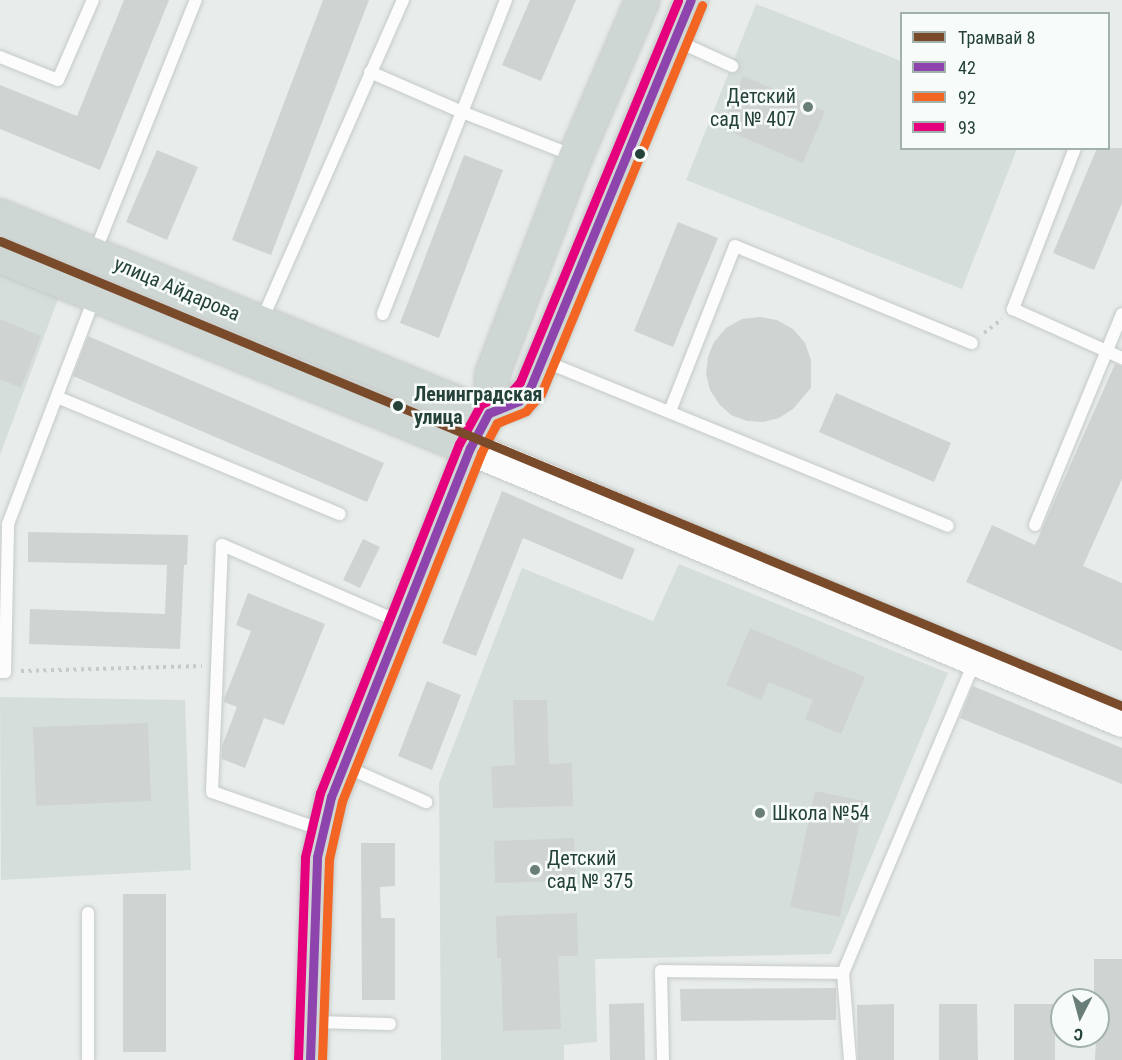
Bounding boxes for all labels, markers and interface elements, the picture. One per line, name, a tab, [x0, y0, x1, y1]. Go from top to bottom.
legend	[900, 12, 1110, 150]
text: Трамвай 8	[958, 27, 1035, 48]
text: 42	[958, 57, 976, 78]
place label: Детский сад № 407	[710, 84, 796, 131]
text: 92	[958, 87, 976, 108]
marker: Детский сад № 407	[801, 100, 815, 114]
text: 93	[958, 117, 976, 138]
unlabelled marker	[634, 148, 646, 160]
street label: улица Айдарова	[110, 252, 244, 326]
place label: Ленинградская улица	[414, 382, 542, 429]
marker: Ленинградская улица	[387, 395, 409, 417]
place label: Школа №54	[772, 801, 869, 825]
marker: Школа №54	[753, 806, 767, 820]
place label: Детский сад № 375	[547, 846, 633, 893]
marker: Детский сад № 375	[528, 863, 542, 877]
north arrow	[1050, 988, 1110, 1048]
text: С	[1073, 1024, 1084, 1044]

